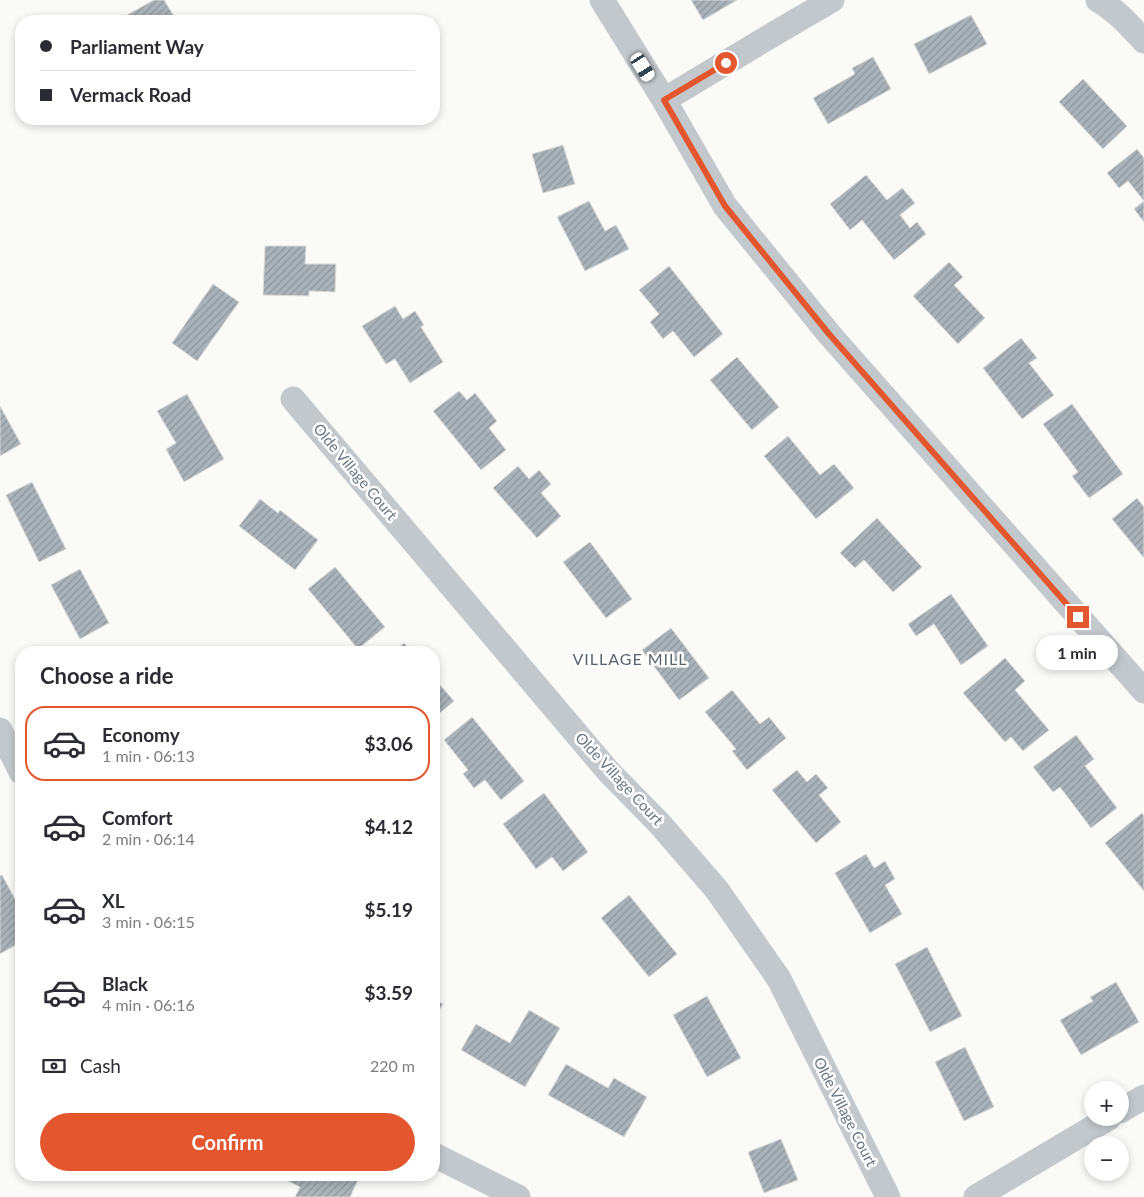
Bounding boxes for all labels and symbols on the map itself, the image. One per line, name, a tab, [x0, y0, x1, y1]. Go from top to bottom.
car	[628, 50, 657, 84]
route start	[715, 52, 737, 74]
street label: Olde Village Court	[310, 419, 402, 524]
route end	[1067, 606, 1089, 628]
callout: 1 min	[1037, 634, 1119, 670]
district label: VILLAGE MILL	[572, 649, 688, 668]
street label: Olde Village Court	[572, 728, 668, 829]
street label: Olde Village Court	[811, 1054, 882, 1170]

